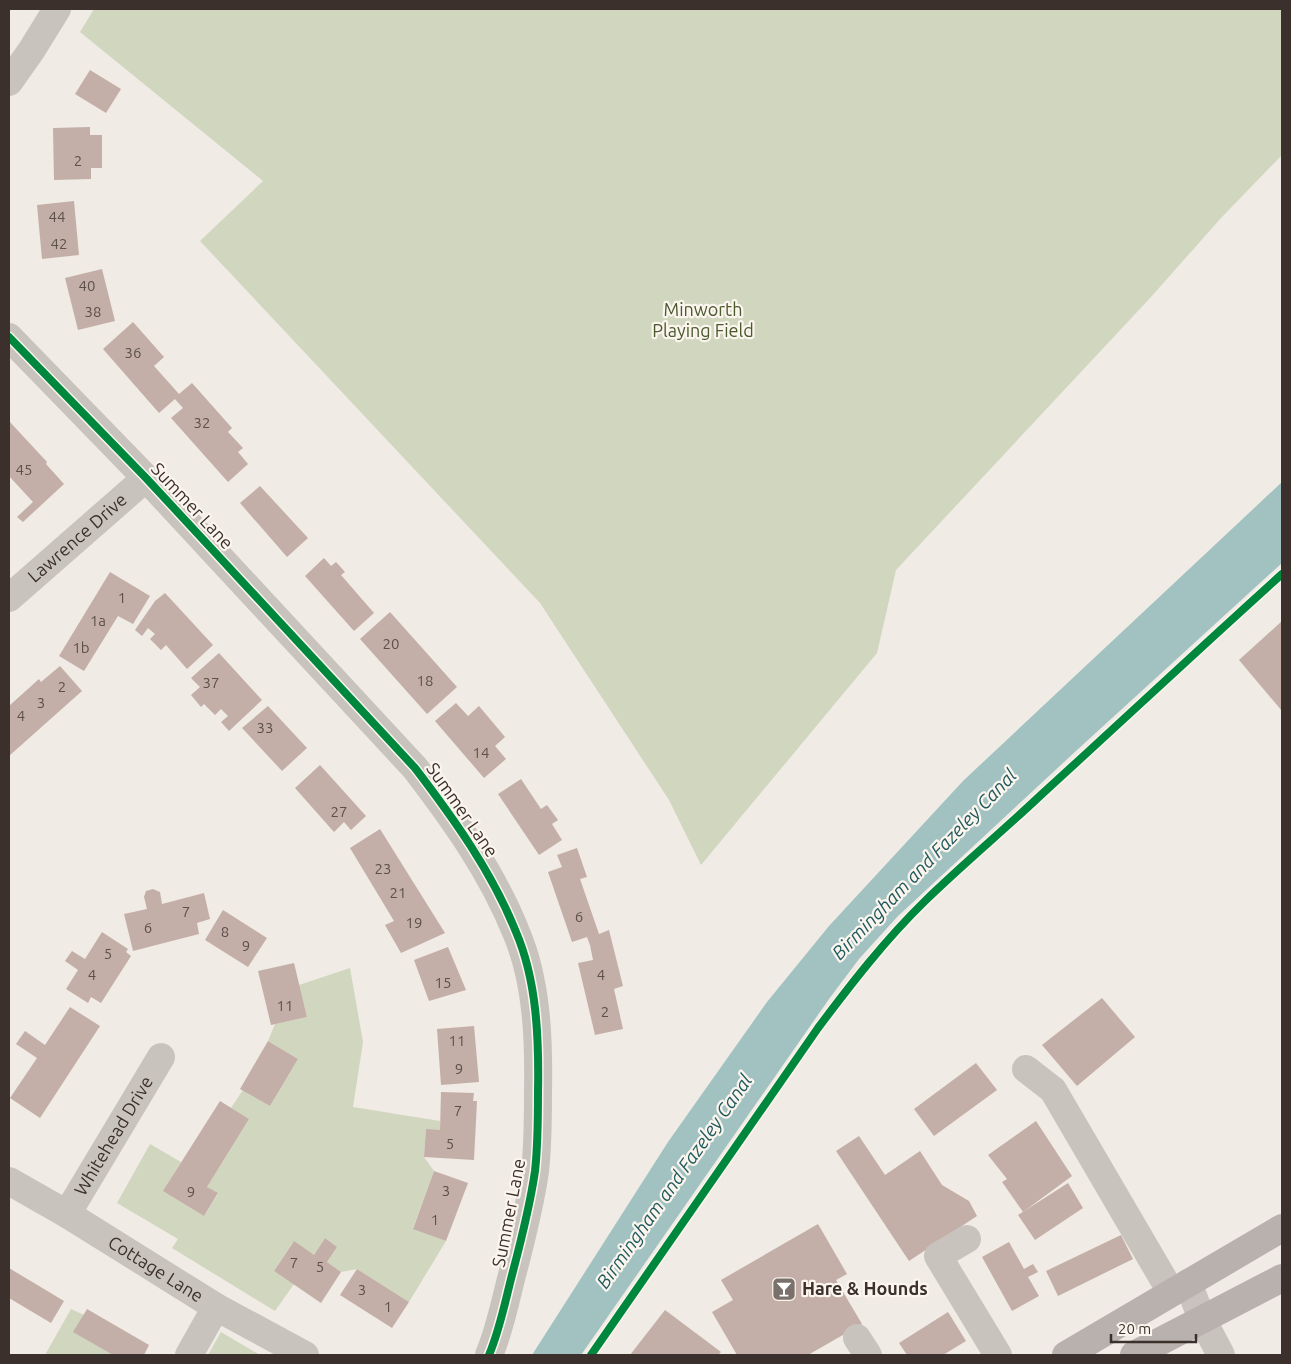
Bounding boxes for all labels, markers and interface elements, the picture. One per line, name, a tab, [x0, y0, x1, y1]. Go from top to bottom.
house number: 2	[74, 152, 82, 169]
house number: 44	[49, 208, 65, 225]
house number: 42	[51, 235, 67, 252]
house number: 40	[79, 277, 95, 294]
park label: Minworth Playing Field	[652, 299, 754, 340]
house number: 38	[85, 303, 101, 320]
house number: 36	[125, 344, 141, 361]
house number: 32	[194, 414, 210, 431]
street label: Summer Lane	[148, 458, 238, 552]
house number: 45	[16, 461, 32, 478]
street label: Lawrence Drive	[23, 489, 130, 586]
house number: 1	[118, 589, 126, 606]
house number: 1a	[90, 612, 106, 629]
house number: 20	[383, 635, 399, 652]
house number: 1b	[72, 639, 90, 656]
house number: 18	[417, 672, 433, 689]
house number: 37	[203, 674, 219, 691]
house number: 2	[58, 678, 66, 695]
house number: 3	[37, 694, 45, 711]
house number: 4	[17, 707, 25, 724]
house number: 33	[257, 719, 273, 736]
house number: 14	[473, 744, 489, 761]
street label: Summer Lane	[423, 759, 503, 860]
water label: Birmingham and Fazeley Canal	[827, 764, 1021, 964]
house number: 27	[331, 803, 347, 820]
house number: 23	[375, 860, 391, 877]
house number: 21	[390, 884, 406, 901]
house number: 7	[182, 903, 190, 920]
house number: 6	[575, 908, 583, 925]
house number: 19	[406, 914, 422, 931]
house number: 6	[144, 919, 152, 936]
house number: 8	[221, 923, 229, 940]
house number: 9	[242, 937, 250, 954]
house number: 5	[104, 945, 112, 962]
house number: 4	[88, 966, 96, 983]
house number: 4	[597, 966, 605, 983]
house number: 15	[435, 974, 451, 991]
house number: 11	[277, 997, 293, 1014]
house number: 2	[601, 1003, 609, 1020]
house number: 11	[449, 1032, 465, 1049]
house number: 9	[455, 1060, 463, 1077]
water label: Birmingham and Fazeley Canal	[592, 1069, 757, 1292]
street label: Whitehead Drive	[70, 1072, 156, 1198]
house number: 7	[454, 1102, 462, 1119]
house number: 5	[446, 1135, 454, 1152]
street label: Summer Lane	[488, 1157, 528, 1269]
house number: 3	[442, 1182, 450, 1199]
house number: 9	[187, 1183, 195, 1200]
house number: 1	[431, 1211, 439, 1228]
street label: Cottage Lane	[105, 1231, 207, 1305]
house number: 7	[290, 1254, 298, 1271]
house number: 5	[316, 1258, 324, 1275]
bar icon: Hare & Hounds	[771, 1276, 797, 1302]
place label: Hare & Hounds	[802, 1278, 928, 1298]
house number: 3	[358, 1281, 366, 1298]
house number: 1	[384, 1298, 392, 1315]
scale bar	[1111, 1312, 1196, 1344]
text: 20 m	[1118, 1320, 1151, 1337]

